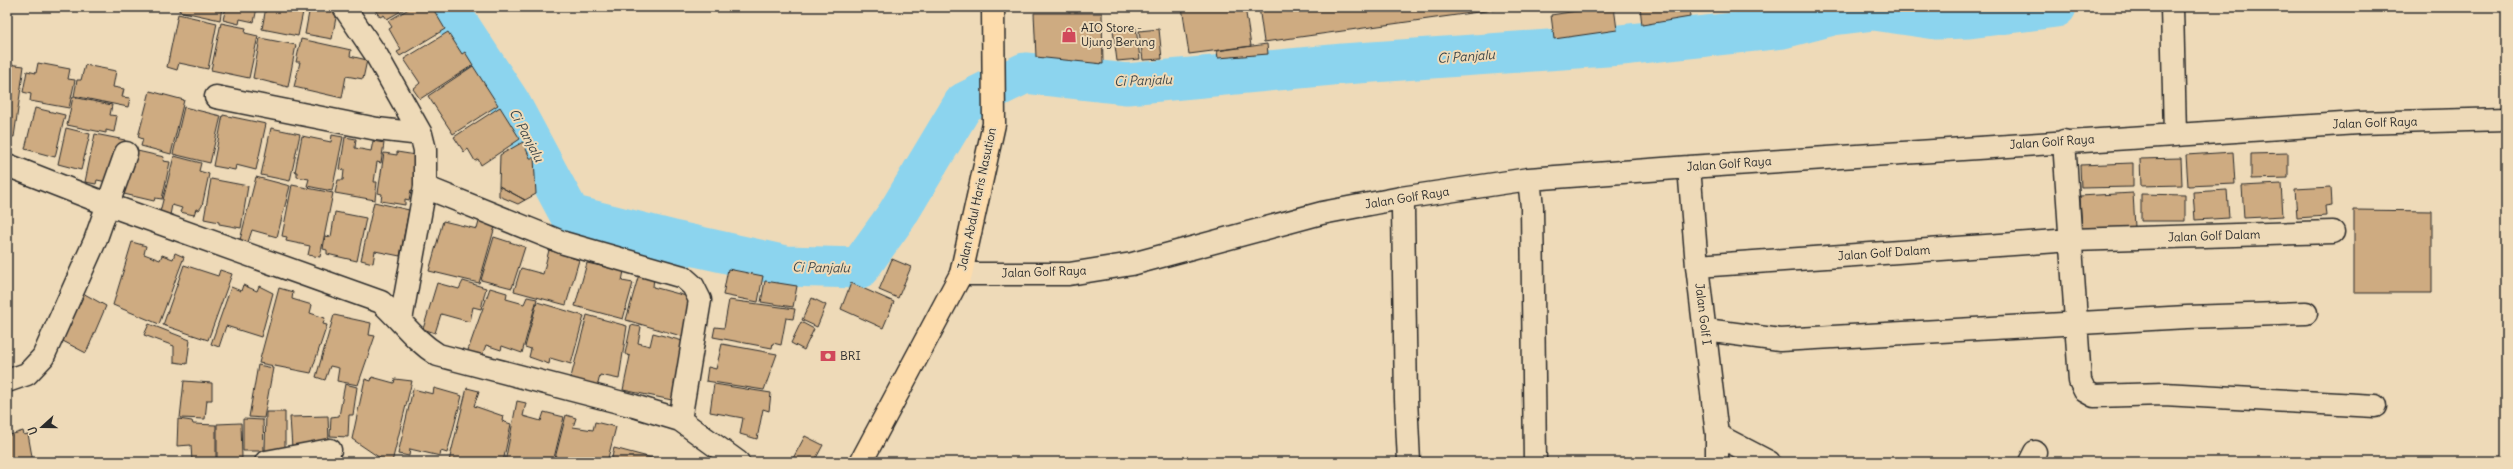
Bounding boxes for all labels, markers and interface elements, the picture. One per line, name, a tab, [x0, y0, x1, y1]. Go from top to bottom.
place label: AIO Store - Ujung Berung	[1081, 20, 1155, 49]
shop icon: AIO Store - Ujung Berung	[1060, 26, 1078, 44]
water label: Ci Panjalu	[1437, 46, 1497, 67]
water label: Ci Panjalu	[1114, 71, 1174, 90]
water label: Ci Panjalu	[505, 106, 548, 166]
street label: Jalan Golf Raya	[2332, 114, 2418, 131]
street label: Jalan Abdul Haris Nasution	[954, 126, 999, 272]
street label: Jalan Golf Raya	[2009, 131, 2095, 152]
street label: Jalan Golf Raya	[1686, 153, 1772, 174]
street label: Jalan Golf Raya	[1364, 183, 1450, 212]
street label: Jalan Golf Dalam	[2167, 226, 2261, 245]
street label: Jalan Golf Dalam	[1837, 242, 1931, 263]
water label: Ci Panjalu	[792, 258, 851, 277]
street label: Jalan Golf Raya	[1001, 263, 1087, 280]
street label: Jalan Golf I	[1692, 282, 1715, 346]
bank icon: BRI	[819, 347, 837, 365]
place label: BRI	[840, 348, 861, 363]
north arrow	[22, 407, 62, 447]
text: U	[25, 425, 41, 437]

